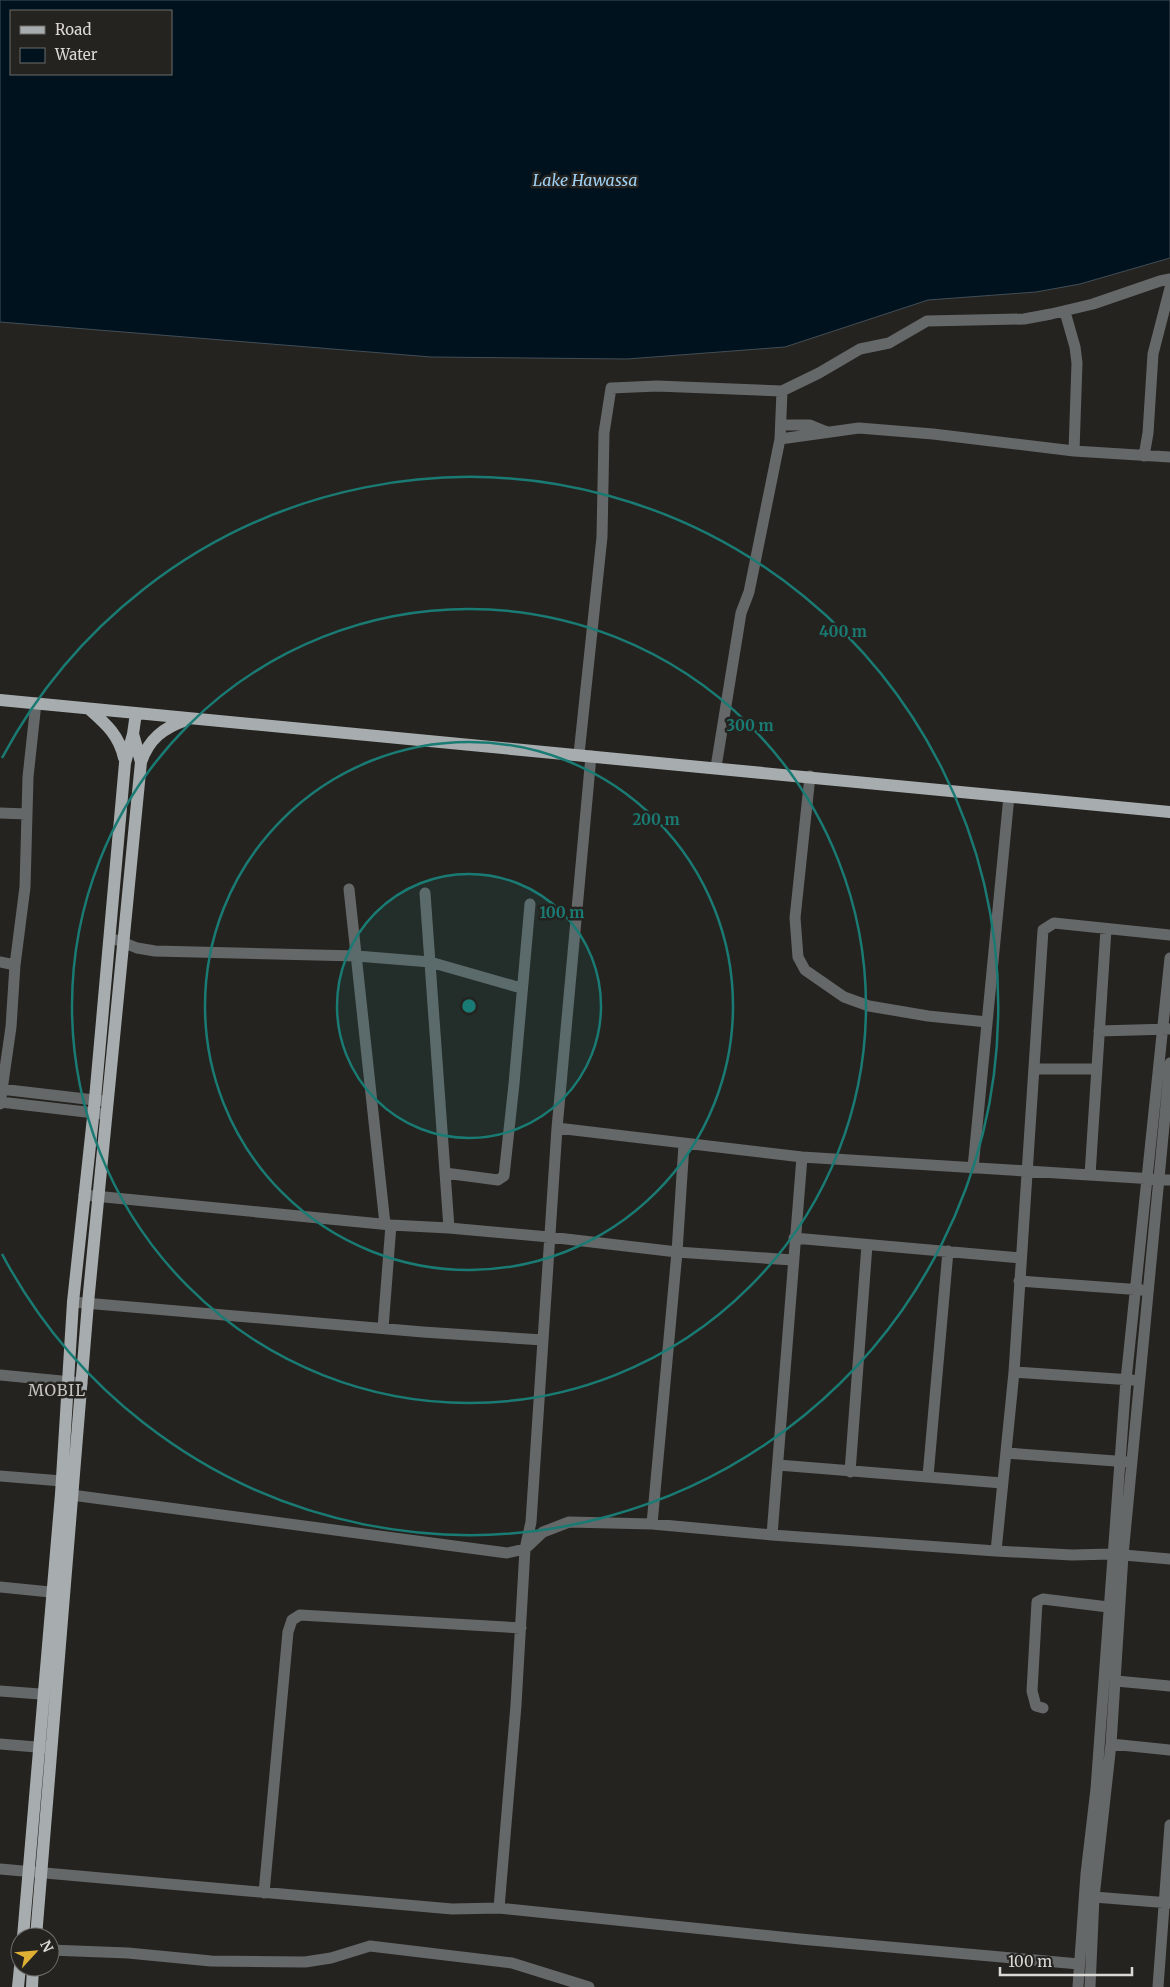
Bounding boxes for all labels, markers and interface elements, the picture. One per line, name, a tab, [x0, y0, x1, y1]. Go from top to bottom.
legend	[10, 10, 172, 75]
text: Road	[55, 20, 91, 39]
text: Water	[54, 45, 98, 64]
water label: Lake Hawassa	[533, 170, 637, 190]
text: 400 m	[819, 622, 867, 641]
text: 300 m	[726, 716, 774, 735]
text: 200 m	[632, 810, 680, 829]
text: 100 m	[540, 903, 584, 922]
centre of rings	[460, 997, 478, 1015]
district label: MOBIL	[28, 1380, 86, 1400]
north arrow	[10, 1927, 60, 1977]
text: N	[36, 1937, 57, 1955]
scale bar	[1000, 1944, 1132, 1976]
text: 100 m	[1008, 1952, 1052, 1971]

